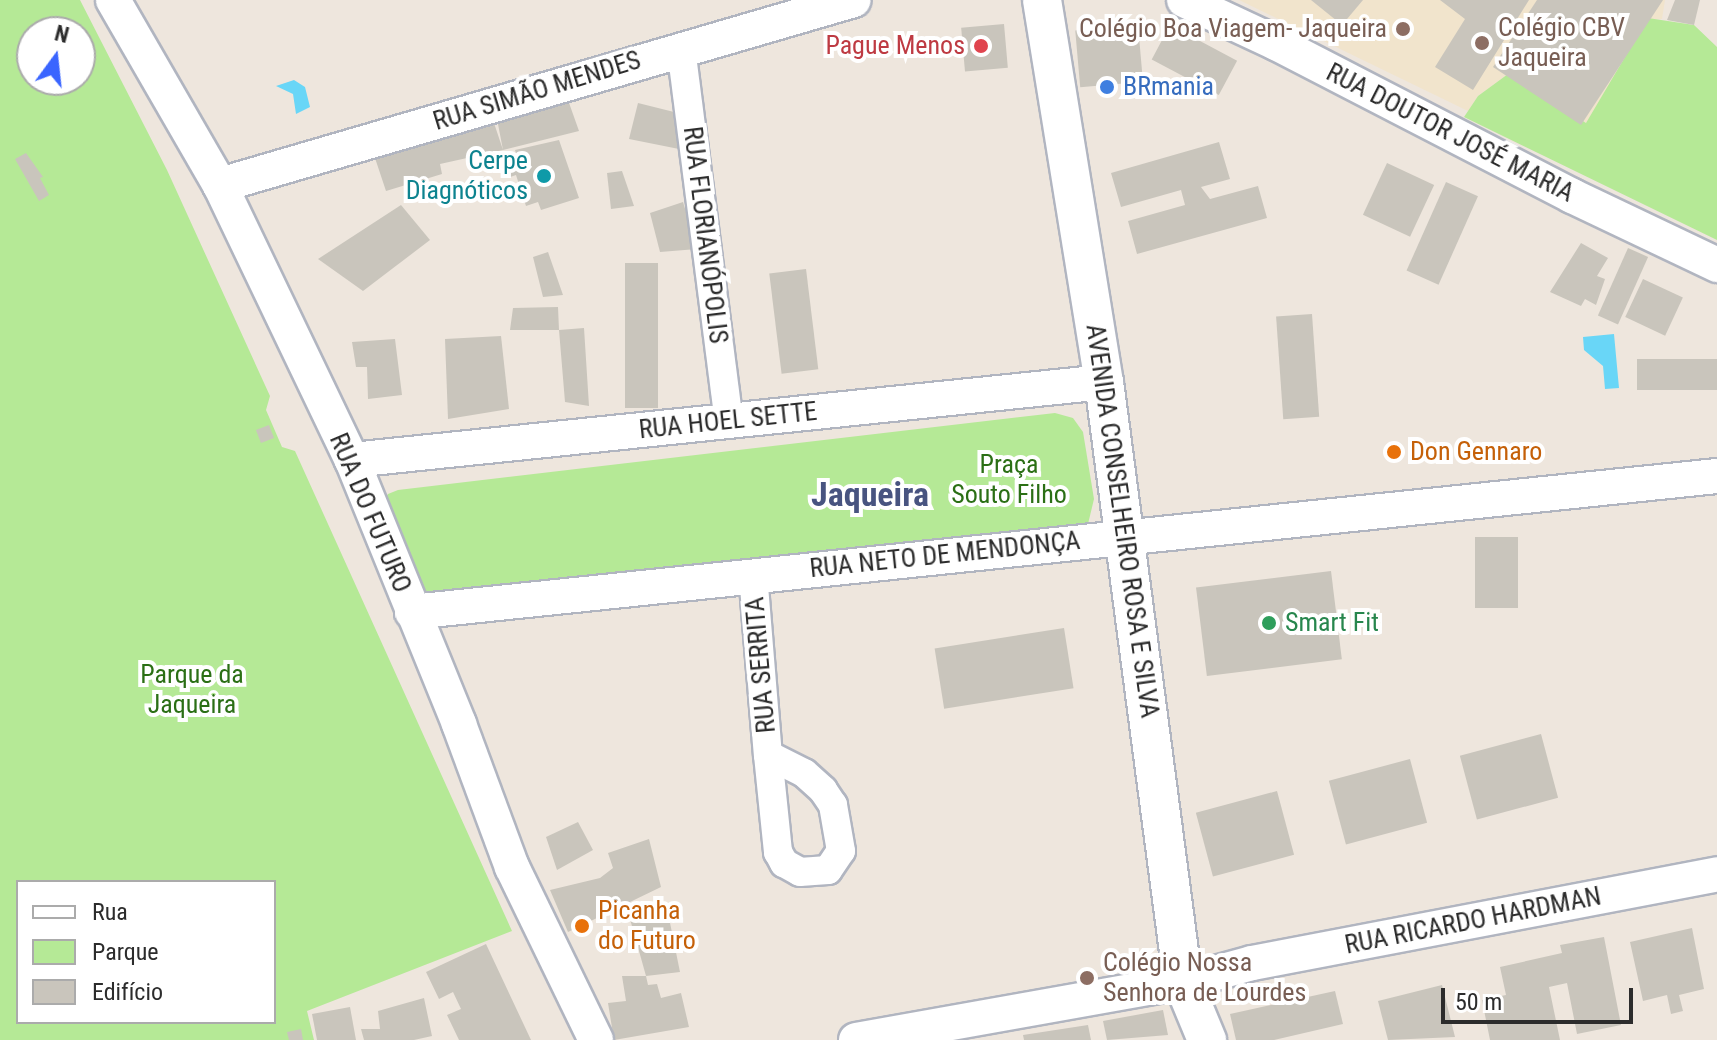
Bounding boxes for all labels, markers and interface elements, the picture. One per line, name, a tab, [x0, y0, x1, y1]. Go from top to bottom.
place label: Colégio CBV Jaqueira	[1498, 12, 1625, 74]
place label: Colégio Boa Viagem- Jaqueira	[1079, 13, 1387, 45]
north arrow	[16, 16, 96, 96]
text: N	[52, 20, 72, 48]
marker: Colégio Boa Viagem- Jaqueira	[1394, 20, 1412, 38]
place label: Pague Menos	[825, 30, 965, 62]
marker: Colégio CBV Jaqueira	[1473, 34, 1491, 52]
marker: Pague Menos	[972, 37, 990, 55]
street label: RUA SIMÃO MENDES	[429, 45, 645, 137]
street label: RUA DOUTOR JOSÉ MARIA	[1321, 57, 1579, 209]
place label: BRmania	[1123, 71, 1214, 103]
marker: BRmania	[1098, 78, 1116, 96]
street label: RUA FLORIANÓPOLIS	[676, 125, 734, 345]
place label: Cerpe Diagnóticos	[406, 145, 528, 206]
marker: Cerpe Diagnóticos	[535, 167, 553, 185]
street label: AVENIDA CONSELHEIRO ROSA E SILVA	[1079, 322, 1165, 720]
street label: RUA HOEL SETTE	[637, 396, 819, 446]
street label: RUA DO FUTURO	[322, 429, 418, 597]
place label: Don Gennaro	[1410, 436, 1542, 468]
marker: Don Gennaro	[1385, 443, 1403, 461]
park label: Praça Souto Filho	[951, 449, 1067, 510]
district label: Jaqueira	[811, 475, 929, 515]
street label: RUA NETO DE MENDONÇA	[808, 525, 1082, 585]
street label: RUA SERRITA	[740, 596, 782, 734]
place label: Smart Fit	[1285, 607, 1379, 639]
marker: Smart Fit	[1260, 614, 1278, 632]
park label: Parque da Jaqueira	[140, 659, 244, 720]
legend	[16, 880, 276, 1024]
street label: RUA RICARDO HARDMAN	[1342, 881, 1604, 961]
place label: Picanha do Futuro	[598, 895, 696, 956]
text: Rua	[92, 898, 128, 926]
marker: Picanha do Futuro	[573, 917, 591, 935]
text: Parque	[92, 938, 159, 966]
place label: Colégio Nossa Senhora de Lourdes	[1103, 947, 1306, 1008]
marker: Colégio Nossa Senhora de Lourdes	[1078, 969, 1096, 987]
scale bar	[1445, 972, 1637, 1022]
text: Edifício	[92, 978, 163, 1006]
text: 50 m	[1455, 988, 1502, 1016]

